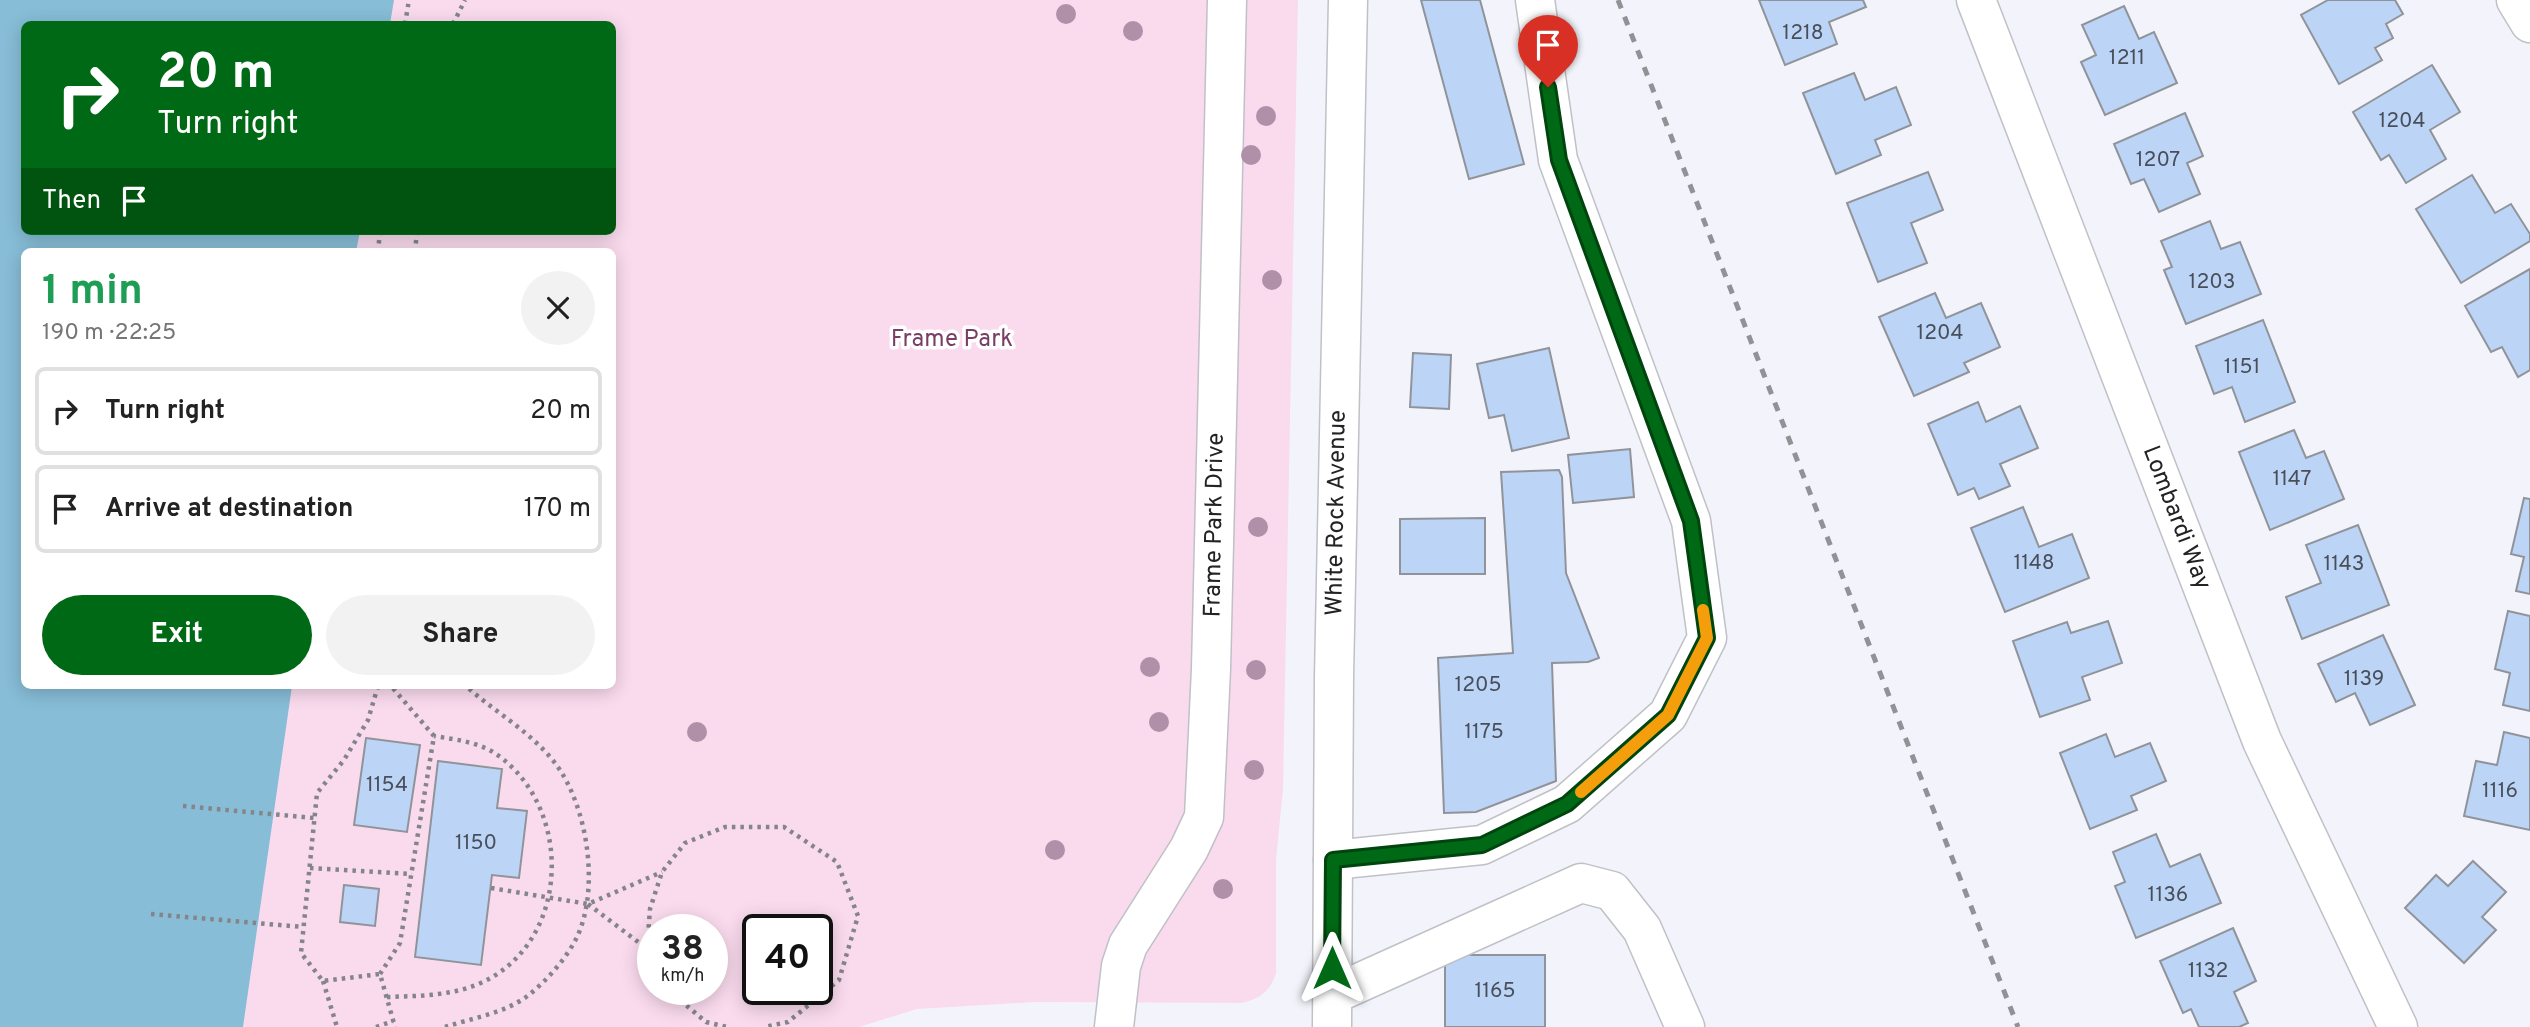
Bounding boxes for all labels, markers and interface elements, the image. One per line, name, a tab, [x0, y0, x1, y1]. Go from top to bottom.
pin	[1518, 15, 1578, 87]
house number: 1218	[1782, 20, 1824, 47]
icon: arrive	[1529, 26, 1567, 64]
text: 20 m	[157, 44, 274, 106]
house number: 1211	[2109, 45, 2145, 72]
icon: right	[42, 49, 133, 140]
text: Turn right	[157, 105, 299, 145]
house number: 1204	[2378, 108, 2426, 135]
house number: 1207	[2136, 147, 2180, 174]
icon: arrive	[115, 182, 153, 220]
text: Then	[42, 185, 101, 218]
text: 1 min	[42, 266, 143, 319]
house number: 1203	[2189, 269, 2235, 296]
button: close	[521, 271, 595, 345]
text: 190 m · 22:25	[42, 319, 176, 348]
house number: 1204	[1916, 320, 1964, 347]
park label: Frame Park	[891, 325, 1013, 355]
house number: 1151	[2224, 354, 2260, 381]
icon: right	[46, 392, 84, 430]
text: Turn right	[105, 395, 225, 428]
text: 20 m	[530, 395, 591, 428]
street label: White Rock Avenue	[1320, 410, 1354, 616]
street label: Frame Park Drive	[1198, 432, 1232, 618]
street label: Lombardi Way	[2135, 442, 2217, 594]
house number: 1147	[2272, 466, 2312, 493]
icon: arrive	[46, 490, 84, 528]
text: Arrive at destination	[105, 493, 353, 526]
text: 170 m	[524, 493, 591, 526]
house number: 1148	[2013, 550, 2055, 577]
house number: 1143	[2324, 551, 2364, 578]
button: Exit	[42, 595, 312, 675]
button: Share	[326, 595, 595, 675]
house number: 1139	[2344, 666, 2384, 693]
house number: 1205	[1454, 672, 1502, 699]
house number: 1175	[1464, 719, 1504, 746]
house number: 1154	[366, 772, 408, 799]
house number: 1116	[2482, 778, 2518, 805]
house number: 1150	[455, 830, 497, 857]
house number: 1136	[2148, 882, 2188, 909]
speed limit sign: 40	[742, 914, 833, 1005]
text: 38	[661, 928, 704, 972]
position arrow	[1295, 931, 1369, 1005]
house number: 1132	[2188, 958, 2228, 985]
text: km/h	[661, 965, 704, 988]
house number: 1165	[1474, 978, 1516, 1005]

